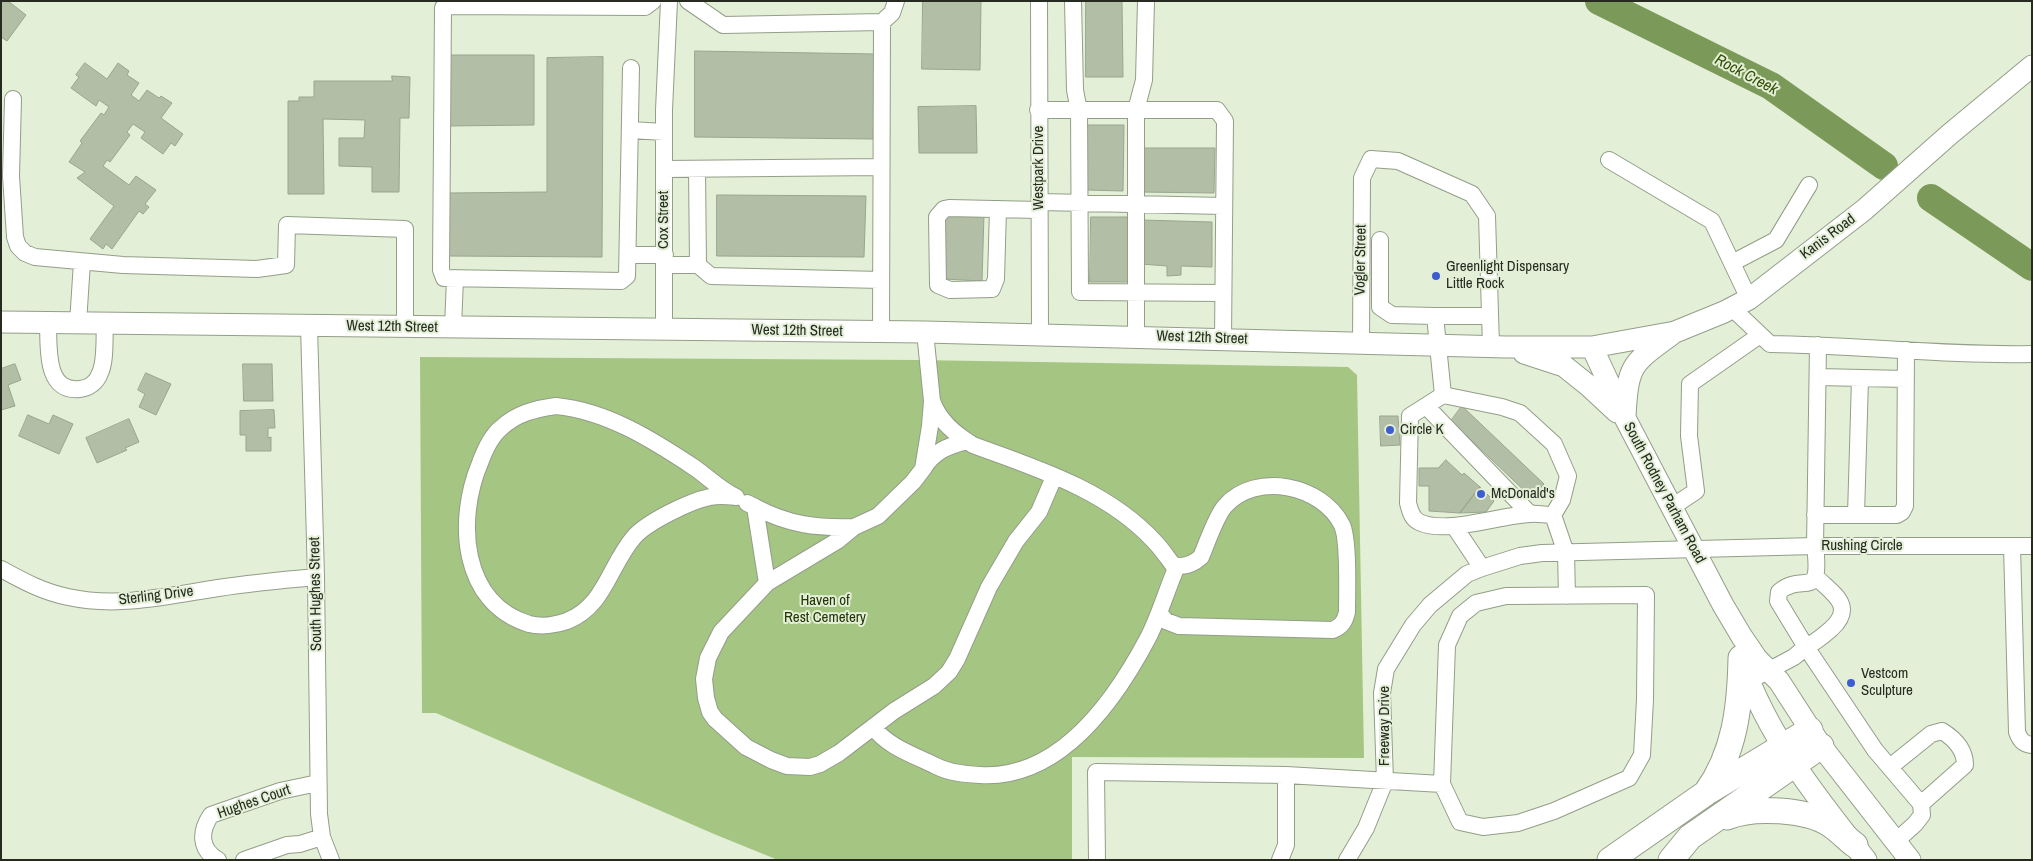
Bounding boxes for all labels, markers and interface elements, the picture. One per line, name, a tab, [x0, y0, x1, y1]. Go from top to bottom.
water label: Rock Creek	[1711, 50, 1781, 100]
street label: Westpark Drive	[1030, 126, 1048, 210]
street label: Cox Street	[655, 191, 673, 249]
street label: Kanis Road	[1797, 210, 1859, 264]
street label: Vogler Street	[1351, 224, 1371, 296]
place label: Greenlight Dispensary Little Rock	[1446, 258, 1569, 293]
marker: Greenlight Dispensary Little Rock	[1430, 270, 1442, 282]
street label: West 12th Street	[346, 317, 438, 337]
street label: West 12th Street	[751, 321, 843, 341]
street label: West 12th Street	[1156, 327, 1248, 349]
street label: South Rodney Parham Road	[1619, 419, 1709, 567]
place label: Circle K	[1400, 421, 1444, 439]
marker: Circle K	[1384, 424, 1396, 436]
place label: McDonald's	[1491, 485, 1555, 503]
marker: McDonald's	[1475, 488, 1487, 500]
street label: South Hughes Street	[306, 537, 326, 651]
street label: Rushing Circle	[1821, 537, 1903, 555]
street label: Sterling Drive	[118, 582, 194, 610]
park label: Haven of Rest Cemetery	[784, 592, 866, 627]
place label: Vestcom Sculpture	[1861, 665, 1913, 700]
marker: Vestcom Sculpture	[1845, 677, 1857, 689]
street label: Freeway Drive	[1376, 686, 1394, 766]
street label: Hughes Court	[215, 781, 293, 823]

